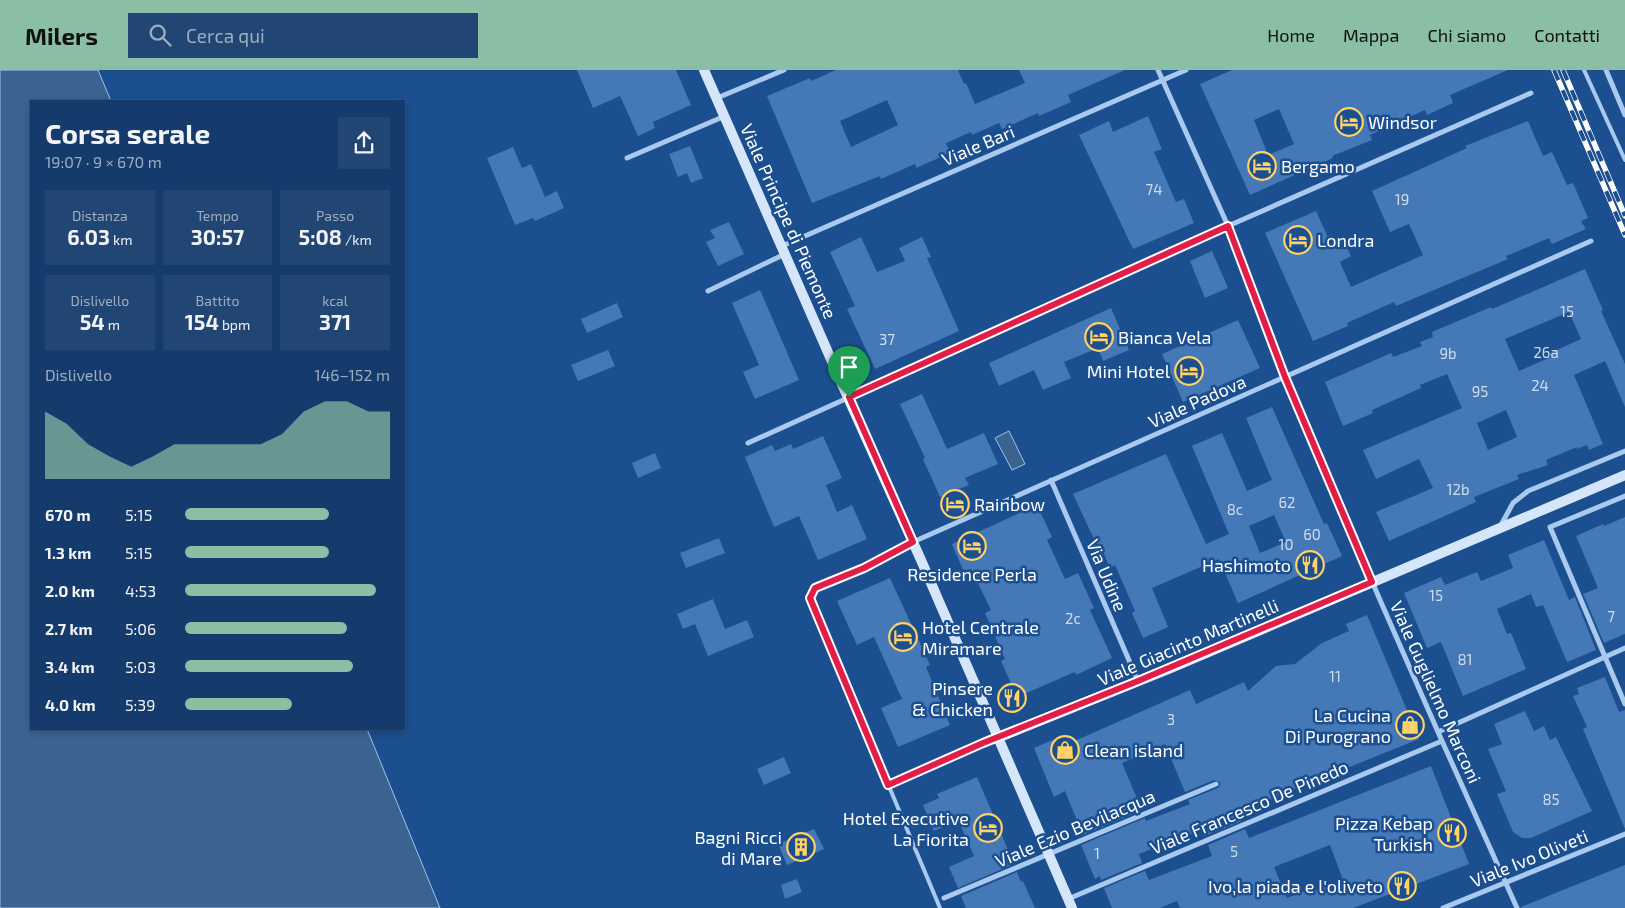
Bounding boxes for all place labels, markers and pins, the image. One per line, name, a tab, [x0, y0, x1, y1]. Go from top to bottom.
hotel icon: Windsor	[1334, 107, 1364, 137]
place label: Windsor	[1368, 111, 1437, 133]
hotel icon: Bergamo	[1247, 151, 1277, 181]
place label: Bergamo	[1281, 155, 1355, 177]
hotel icon: Londra	[1283, 225, 1313, 255]
place label: Londra	[1317, 229, 1374, 251]
hotel icon: Bianca Vela	[1084, 322, 1114, 352]
place label: Bianca Vela	[1118, 326, 1211, 348]
pin	[828, 346, 870, 397]
hotel icon: Mini Hotel	[1174, 356, 1204, 386]
place label: Mini Hotel	[1087, 360, 1171, 382]
hotel icon: Rainbow	[940, 489, 970, 519]
place label: Rainbow	[974, 493, 1045, 515]
hotel icon: Residence Perla	[957, 531, 987, 561]
restaurant icon: Hashimoto	[1295, 550, 1325, 580]
place label: Hashimoto	[1202, 554, 1291, 576]
place label: Residence Perla	[907, 563, 1037, 585]
place label: Hotel Centrale Miramare	[922, 616, 1039, 659]
hotel icon: Hotel Centrale Miramare	[888, 622, 918, 652]
place label: Pinsere & Chicken	[912, 677, 993, 720]
restaurant icon: Pinsere & Chicken	[997, 683, 1027, 713]
place label: La Cucina Di Purograno	[1285, 704, 1391, 747]
shop icon: La Cucina Di Purograno	[1395, 710, 1425, 740]
shop icon: Clean island	[1050, 735, 1080, 765]
place label: Clean island	[1084, 739, 1183, 761]
place label: Hotel Executive La Fiorita	[843, 807, 969, 850]
place label: Pizza Kebap Turkish	[1335, 812, 1433, 855]
hotel icon: Hotel Executive La Fiorita	[973, 813, 1003, 843]
restaurant icon: Pizza Kebap Turkish	[1437, 818, 1467, 848]
place label: Bagni Ricci di Mare	[694, 826, 782, 869]
building icon: Bagni Ricci di Mare	[786, 832, 816, 862]
restaurant icon: Ivo,la piada e l'oliveto	[1387, 871, 1417, 901]
place label: Ivo,la piada e l'oliveto	[1208, 875, 1383, 897]

